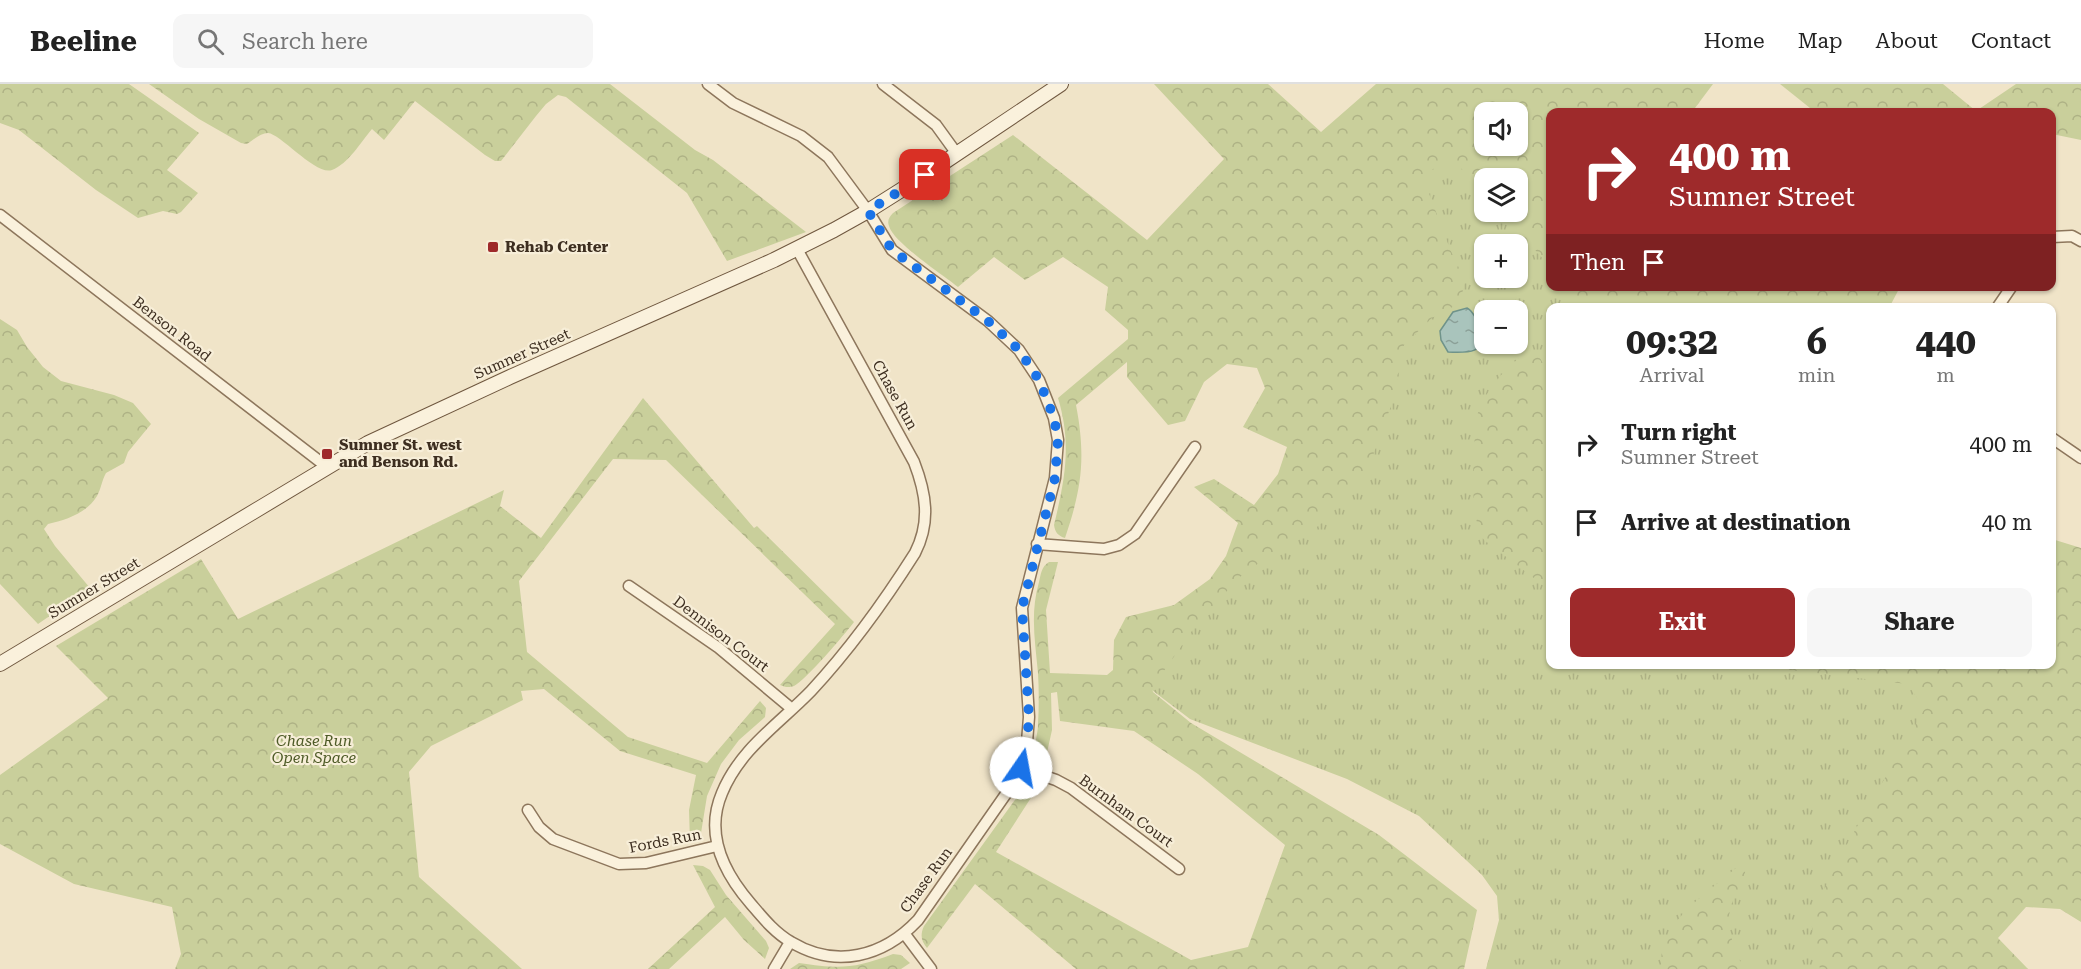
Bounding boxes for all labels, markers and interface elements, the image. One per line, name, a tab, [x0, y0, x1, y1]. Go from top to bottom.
search box	[173, 14, 593, 68]
text: Beeline	[30, 25, 137, 58]
icon: search	[194, 25, 227, 58]
text: Search here	[242, 29, 368, 54]
text: Home	[1704, 29, 1765, 53]
text: Map	[1798, 29, 1843, 53]
text: About	[1876, 29, 1938, 53]
text: Contact	[1971, 29, 2051, 53]
map controls	[1474, 102, 1528, 354]
button: sound	[1474, 102, 1528, 156]
text: 400 m	[1669, 131, 1791, 180]
icon: right	[1570, 132, 1648, 210]
pin	[899, 149, 950, 200]
icon: arrive	[908, 158, 941, 191]
button: layers	[1474, 168, 1528, 222]
text: Sumner Street	[1669, 181, 1855, 213]
button: +	[1474, 234, 1528, 288]
place label: Rehab Center	[505, 238, 609, 256]
marker: Rehab Center	[486, 240, 500, 254]
icon: arrive	[1637, 246, 1670, 279]
text: Then	[1570, 250, 1625, 275]
street label: Benson Road	[129, 293, 215, 365]
button: −	[1474, 300, 1528, 354]
text: 09:32	[1626, 321, 1718, 363]
text: 6	[1807, 321, 1827, 363]
text: 440	[1916, 321, 1976, 363]
street label: Sumner Street	[471, 325, 573, 383]
street label: Chase Run	[869, 357, 922, 433]
text: Arrival	[1639, 363, 1704, 387]
text: min	[1798, 363, 1835, 387]
text: m	[1937, 363, 1955, 387]
text: Turn right	[1621, 420, 1736, 445]
icon: right	[1570, 428, 1603, 461]
text: 400 m	[1969, 432, 2032, 457]
place label: Sumner St. west and Benson Rd.	[339, 436, 462, 471]
text: Sumner Street	[1621, 445, 1759, 469]
marker: Sumner St. west and Benson Rd.	[320, 447, 334, 461]
icon: arrive	[1570, 506, 1603, 539]
text: Arrive at destination	[1621, 510, 1850, 535]
text: 40 m	[1982, 510, 2032, 535]
street label: Sumner Street	[45, 553, 143, 622]
button: Exit	[1570, 588, 1795, 657]
button: Share	[1807, 588, 2032, 657]
street label: Dennison Court	[670, 592, 773, 676]
park label: Chase Run Open Space	[272, 732, 357, 767]
position arrow	[989, 736, 1053, 800]
street label: Burnham Court	[1076, 771, 1177, 851]
street label: Fords Run	[627, 825, 703, 857]
street label: Chase Run	[896, 843, 956, 916]

